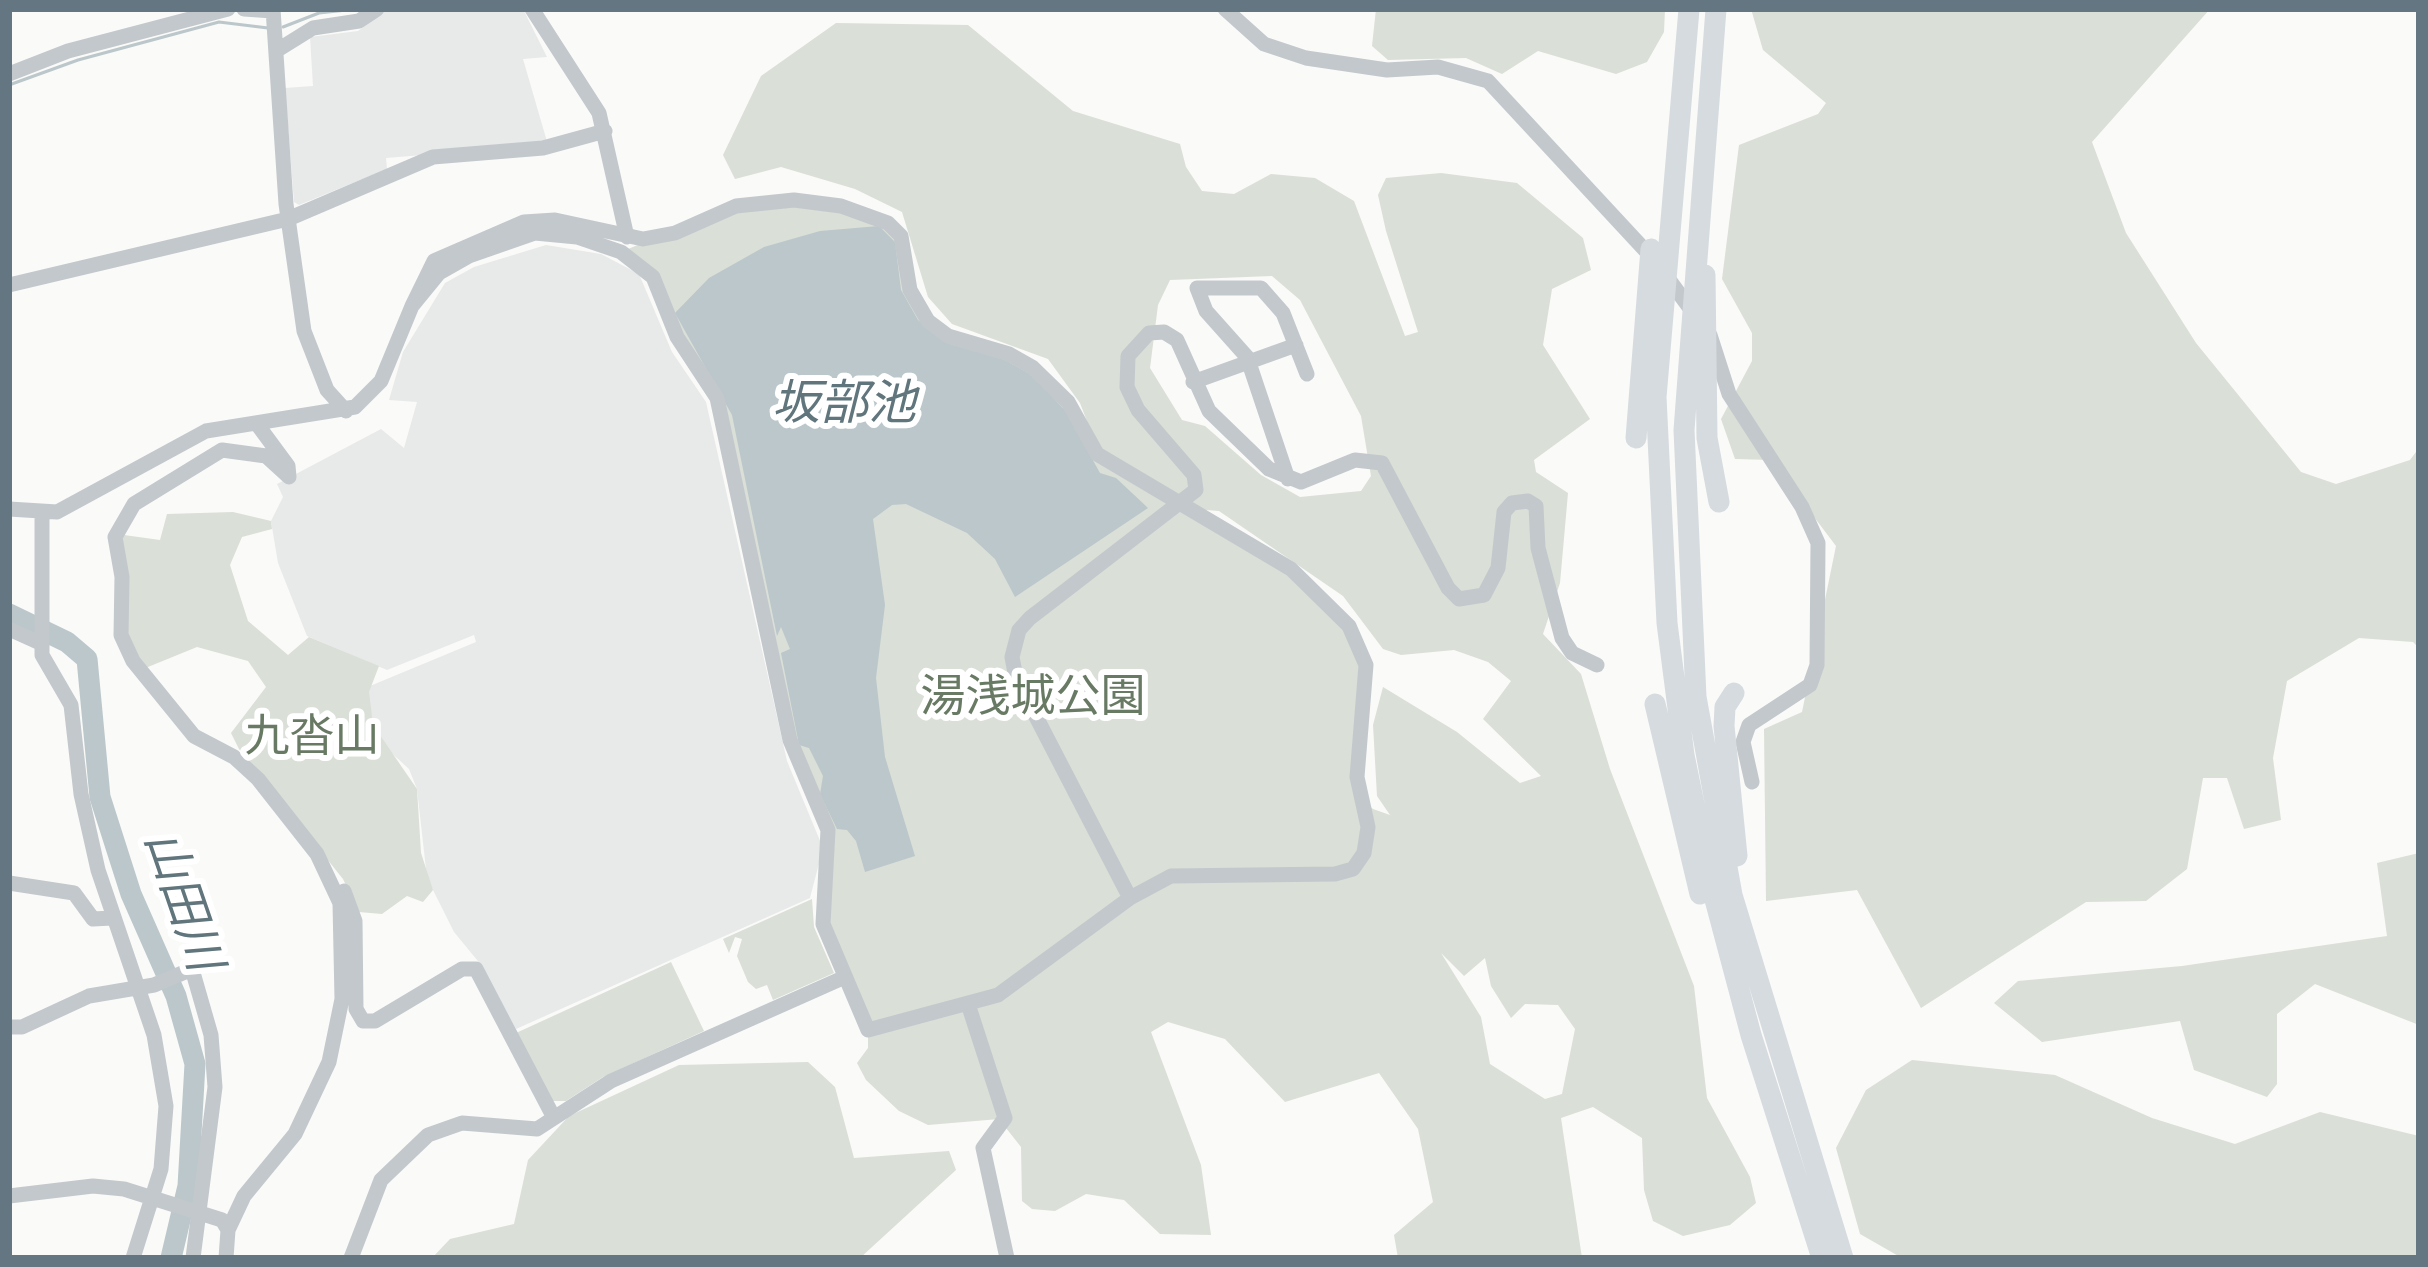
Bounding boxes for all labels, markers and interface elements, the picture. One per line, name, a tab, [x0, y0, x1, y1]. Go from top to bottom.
water label: 坂部池	[772, 376, 916, 434]
park label: 湯浅城公園	[921, 671, 1145, 725]
park label: 九沓山	[245, 711, 379, 765]
water label: 山田川	[131, 824, 233, 978]

